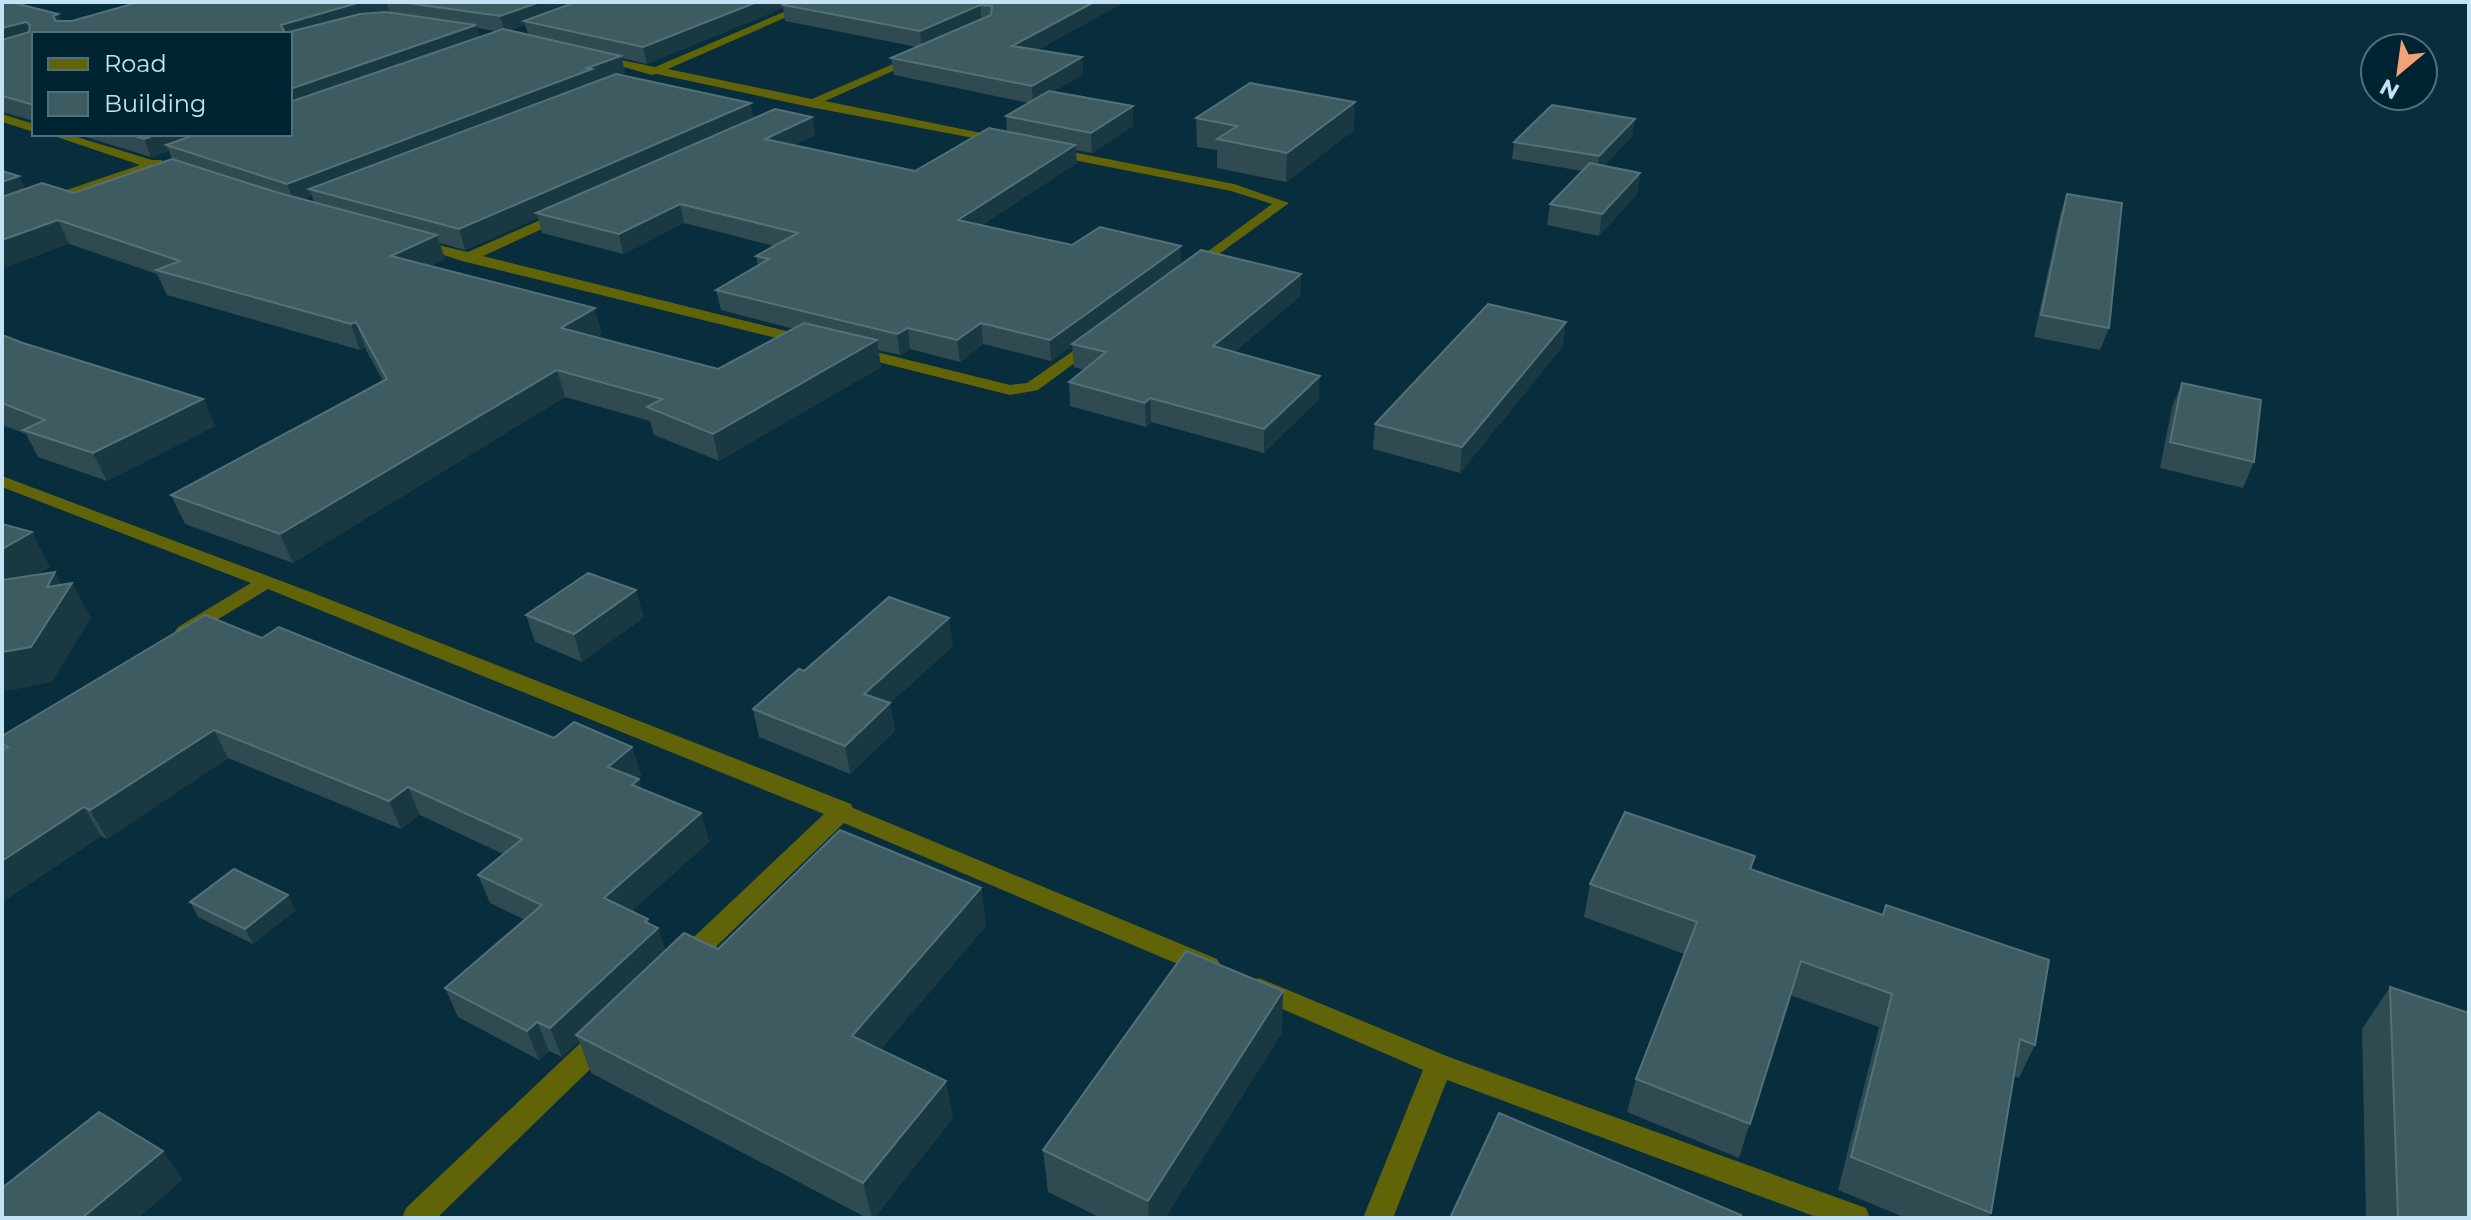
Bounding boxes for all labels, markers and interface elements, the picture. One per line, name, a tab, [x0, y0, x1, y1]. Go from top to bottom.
legend	[32, 32, 292, 136]
north arrow	[2359, 32, 2439, 112]
text: Road	[104, 49, 167, 78]
text: N	[2375, 73, 2404, 105]
text: Building	[104, 89, 207, 118]

